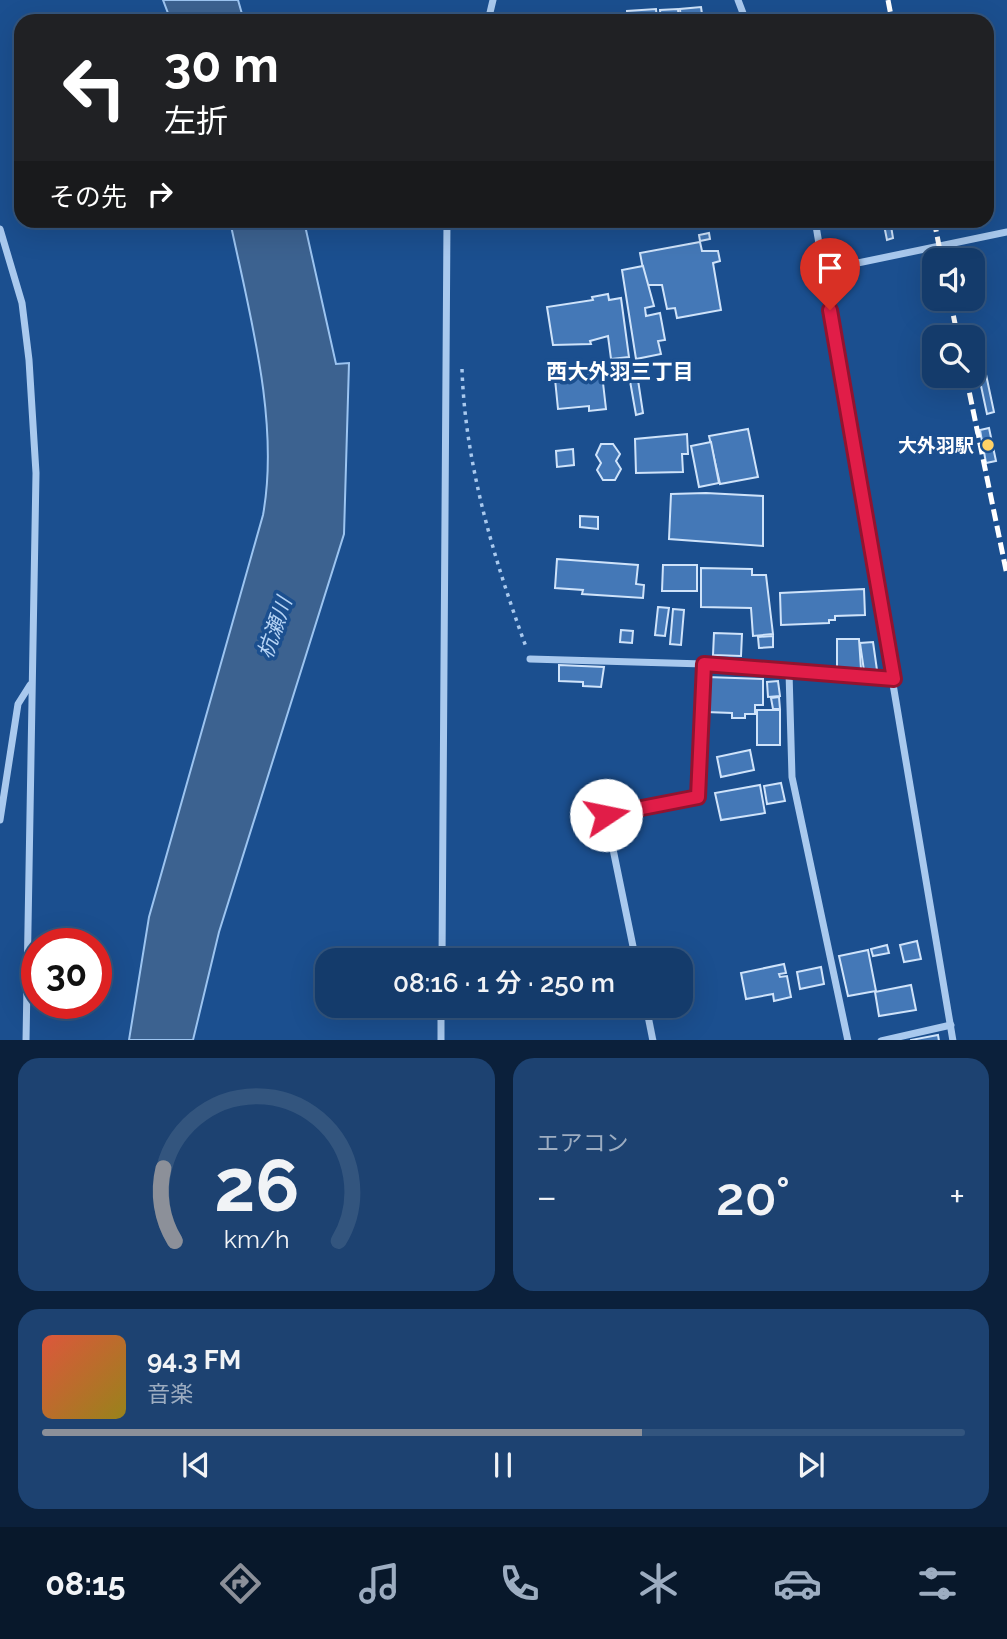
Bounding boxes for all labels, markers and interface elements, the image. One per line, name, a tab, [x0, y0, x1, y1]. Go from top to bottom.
text: 30 m	[164, 36, 279, 93]
icon: left	[49, 42, 140, 133]
text: 左折	[164, 102, 228, 139]
icon: right	[141, 175, 179, 213]
text: その先	[49, 182, 127, 212]
pin	[800, 238, 860, 310]
map controls	[922, 248, 985, 388]
button: sound	[922, 248, 985, 311]
icon: arrive	[811, 249, 849, 287]
button: search	[922, 325, 985, 388]
district label: 西大外羽三丁目	[547, 359, 694, 384]
place label: 大外羽駅	[898, 434, 974, 456]
marker: 大外羽駅	[980, 437, 996, 453]
water label: 杭瀬川	[252, 592, 297, 662]
position arrow	[569, 778, 643, 852]
speed limit sign: 30	[21, 928, 112, 1019]
text: 08:16 · 1 分 · 250 m	[393, 968, 615, 998]
text: エアコン	[537, 1129, 629, 1156]
text: 26	[214, 1143, 299, 1228]
text: 20°	[716, 1166, 790, 1227]
text: −	[537, 1174, 557, 1219]
text: +	[949, 1174, 965, 1219]
text: km/h	[223, 1223, 289, 1253]
text: 94.3 FM	[147, 1345, 241, 1375]
text: 音楽	[147, 1380, 193, 1407]
icon: previous	[177, 1446, 215, 1484]
icon: pause	[484, 1446, 522, 1484]
icon: next	[792, 1446, 830, 1484]
icon: directions	[216, 1559, 265, 1608]
icon: music	[355, 1559, 404, 1608]
icon: phone	[495, 1559, 544, 1608]
icon: climate	[634, 1559, 683, 1608]
icon: car	[773, 1559, 822, 1608]
icon: filters	[913, 1559, 962, 1608]
text: 08:15	[45, 1565, 126, 1602]

